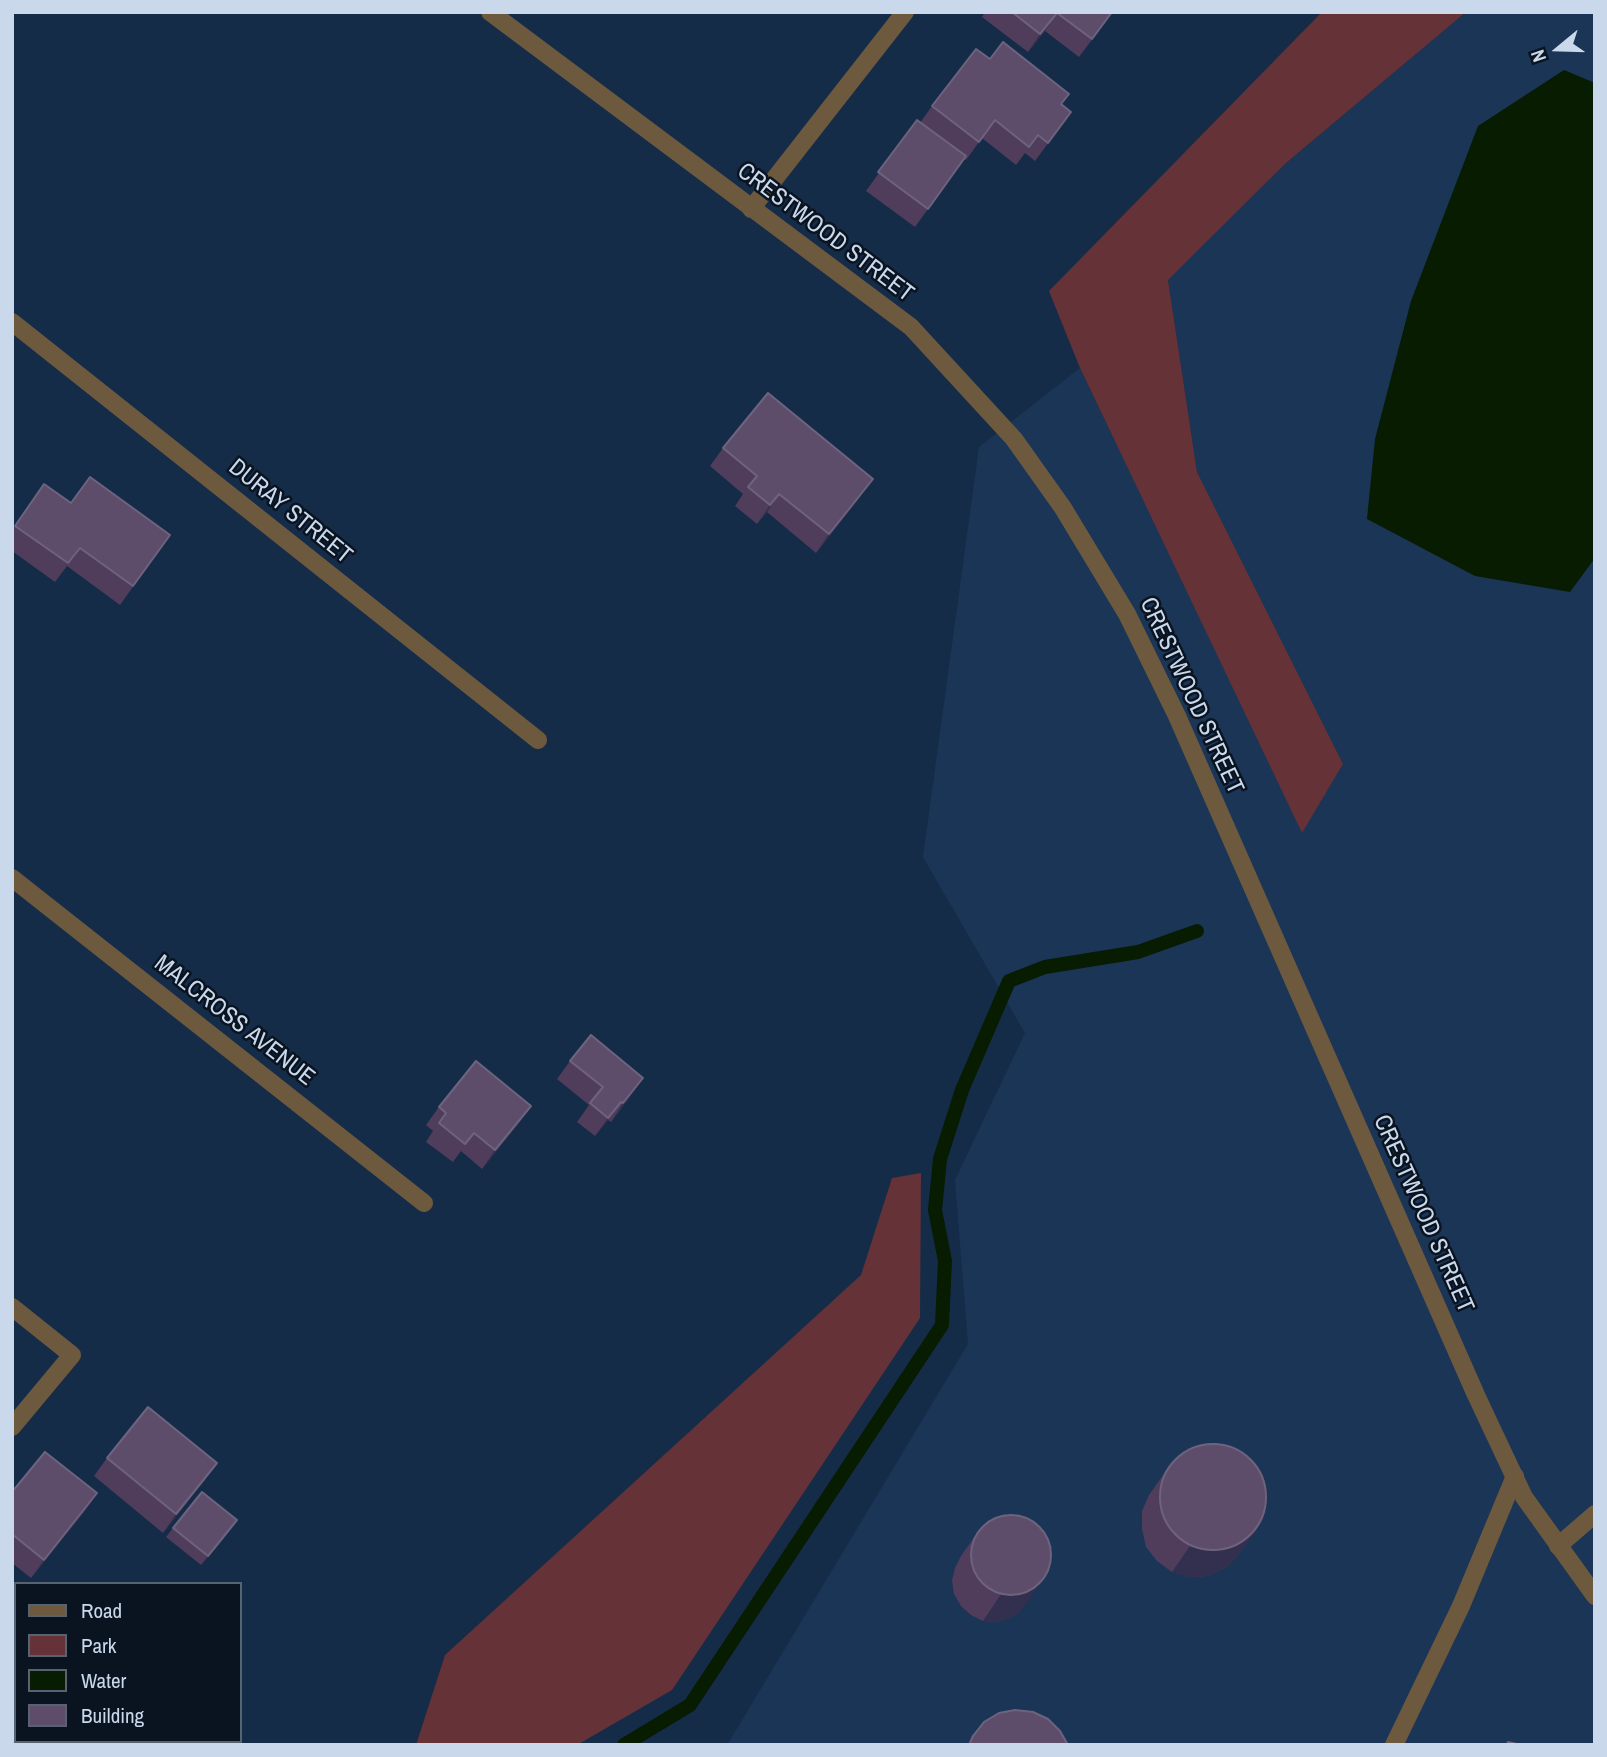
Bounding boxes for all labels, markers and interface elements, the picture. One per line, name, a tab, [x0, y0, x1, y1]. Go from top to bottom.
north arrow	[1523, 14, 1593, 84]
text: N	[1524, 46, 1552, 65]
street label: CRESTWOOD STREET	[731, 157, 919, 309]
street label: DURAY STREET	[222, 453, 358, 571]
street label: CRESTWOOD STREET	[1133, 593, 1249, 799]
street label: MALCROSS AVENUE	[148, 950, 320, 1092]
street label: CRESTWOOD STREET	[1366, 1111, 1480, 1317]
legend	[14, 1582, 242, 1743]
text: Road	[81, 1596, 122, 1625]
text: Park	[81, 1631, 116, 1660]
text: Water	[81, 1666, 126, 1695]
text: Building	[81, 1701, 144, 1730]

